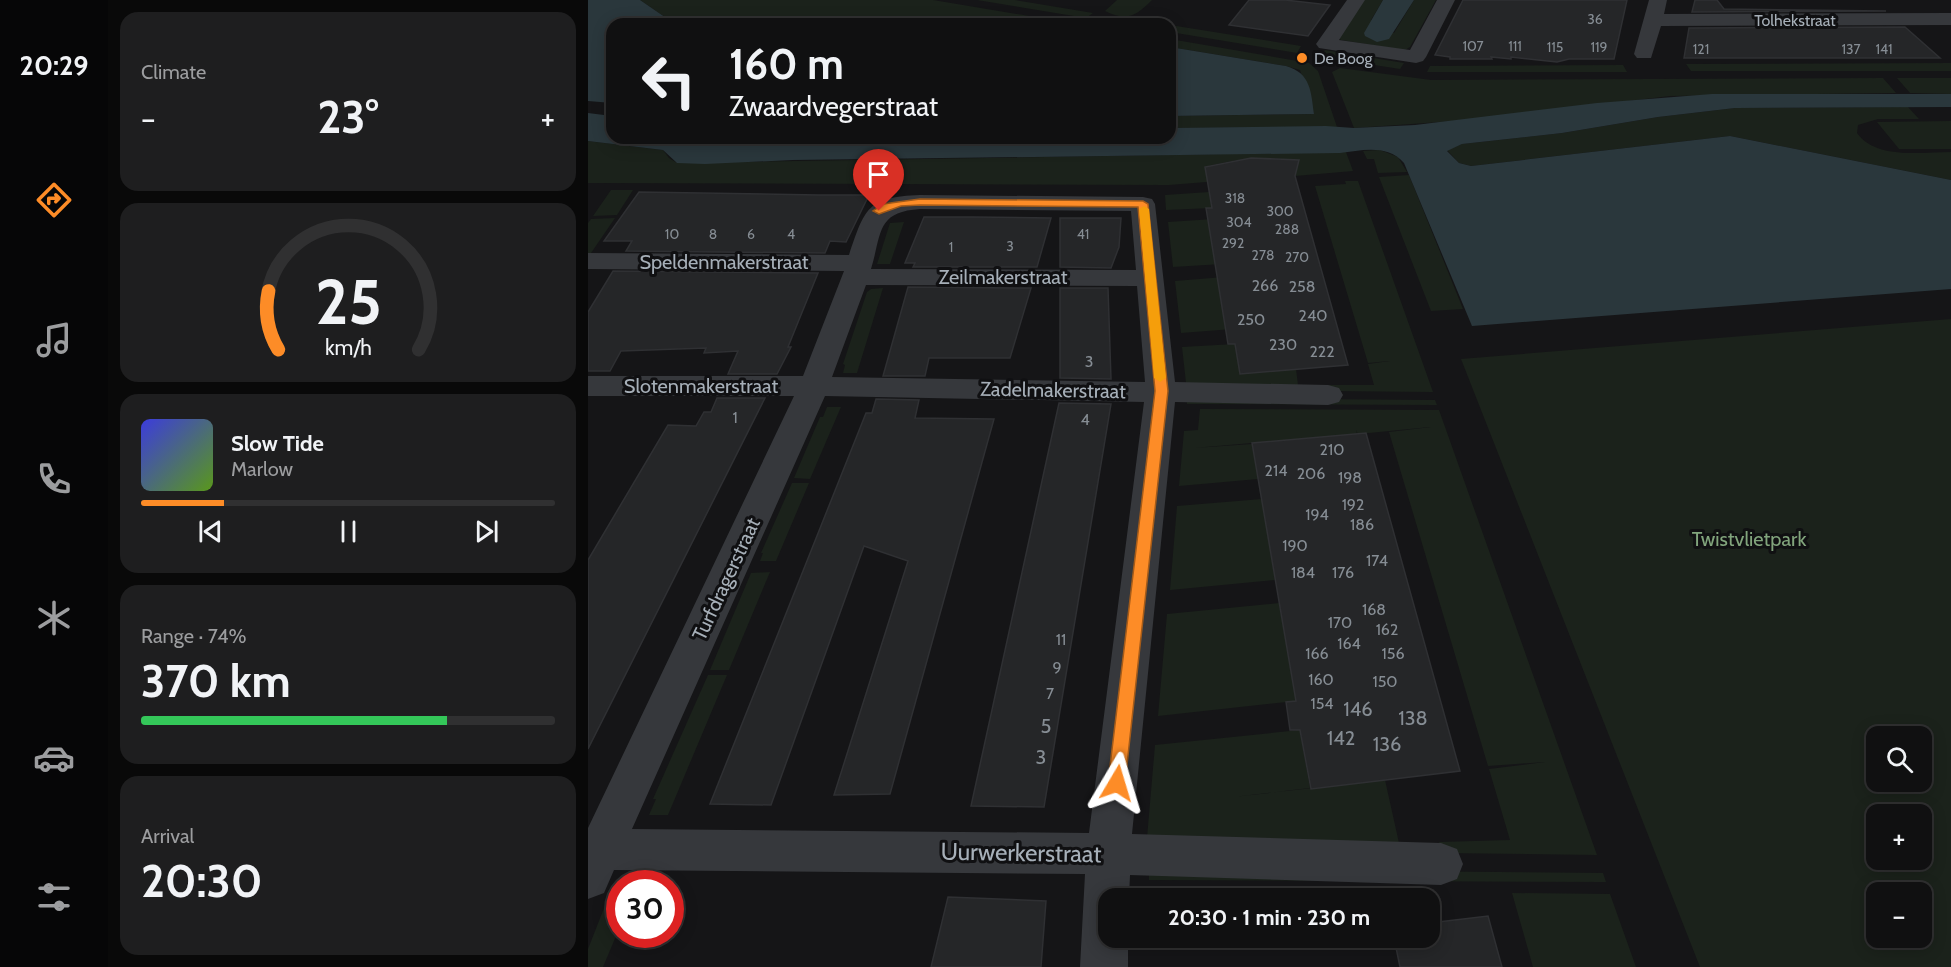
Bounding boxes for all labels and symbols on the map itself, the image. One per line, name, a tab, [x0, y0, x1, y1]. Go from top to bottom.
house number: 36	[1587, 10, 1603, 28]
street label: Tolhekstraat	[1754, 11, 1836, 30]
house number: 107	[1462, 37, 1484, 55]
house number: 111	[1508, 37, 1522, 55]
house number: 115	[1547, 38, 1563, 56]
house number: 119	[1590, 38, 1608, 56]
house number: 121	[1693, 40, 1709, 58]
house number: 137	[1841, 40, 1861, 58]
house number: 141	[1875, 40, 1893, 58]
place label: De Boog	[1314, 49, 1373, 68]
marker: De Boog	[1295, 51, 1309, 65]
pin	[853, 149, 904, 211]
house number: 318	[1225, 189, 1245, 207]
house number: 300	[1266, 202, 1294, 220]
house number: 304	[1226, 213, 1252, 231]
house number: 288	[1275, 220, 1299, 238]
house number: 10	[665, 225, 679, 243]
house number: 8	[709, 225, 717, 243]
house number: 6	[747, 225, 755, 243]
house number: 4	[787, 225, 795, 243]
house number: 41	[1077, 225, 1089, 243]
house number: 292	[1222, 234, 1244, 252]
house number: 3	[1006, 237, 1014, 255]
house number: 1	[949, 238, 953, 256]
house number: 278	[1252, 246, 1274, 264]
house number: 270	[1285, 248, 1309, 266]
street label: Speldenmakerstraat	[639, 250, 809, 274]
street label: Zeilmakerstraat	[939, 265, 1068, 289]
house number: 266	[1252, 276, 1278, 295]
house number: 258	[1289, 277, 1315, 296]
house number: 240	[1299, 306, 1327, 325]
house number: 250	[1237, 310, 1265, 329]
house number: 230	[1269, 335, 1297, 354]
house number: 222	[1309, 342, 1335, 361]
house number: 3	[1085, 352, 1093, 371]
street label: Slotenmakerstraat	[624, 374, 778, 398]
street label: Zadelmakerstraat	[980, 377, 1126, 403]
house number: 1	[732, 408, 738, 427]
house number: 4	[1080, 410, 1090, 429]
house number: 210	[1320, 440, 1344, 459]
house number: 214	[1265, 461, 1287, 480]
house number: 206	[1297, 464, 1325, 483]
house number: 198	[1338, 468, 1362, 487]
house number: 192	[1342, 495, 1364, 514]
house number: 194	[1305, 505, 1329, 524]
street label: Turfdragerstraat	[687, 514, 765, 644]
house number: 186	[1350, 515, 1374, 534]
park label: Twistvlietpark	[1692, 527, 1806, 551]
house number: 190	[1282, 536, 1308, 555]
house number: 174	[1366, 551, 1388, 570]
house number: 184	[1291, 563, 1315, 582]
house number: 176	[1332, 563, 1354, 582]
house number: 168	[1362, 600, 1386, 619]
house number: 170	[1328, 613, 1352, 632]
house number: 162	[1376, 620, 1398, 639]
house number: 11	[1056, 630, 1066, 649]
house number: 164	[1337, 634, 1361, 653]
house number: 166	[1305, 644, 1329, 663]
house number: 156	[1382, 644, 1404, 663]
house number: 9	[1052, 658, 1062, 677]
house number: 160	[1308, 670, 1334, 689]
house number: 150	[1372, 672, 1398, 691]
house number: 7	[1046, 684, 1054, 703]
house number: 154	[1310, 694, 1334, 713]
house number: 146	[1343, 697, 1373, 721]
house number: 138	[1398, 706, 1428, 730]
house number: 5	[1041, 714, 1051, 738]
house number: 142	[1327, 726, 1355, 750]
house number: 136	[1373, 732, 1401, 756]
house number: 3	[1036, 745, 1046, 769]
position arrow	[1085, 751, 1149, 815]
street label: Uurwerkerstraat	[940, 837, 1102, 868]
speed limit sign: 30	[606, 870, 684, 948]

